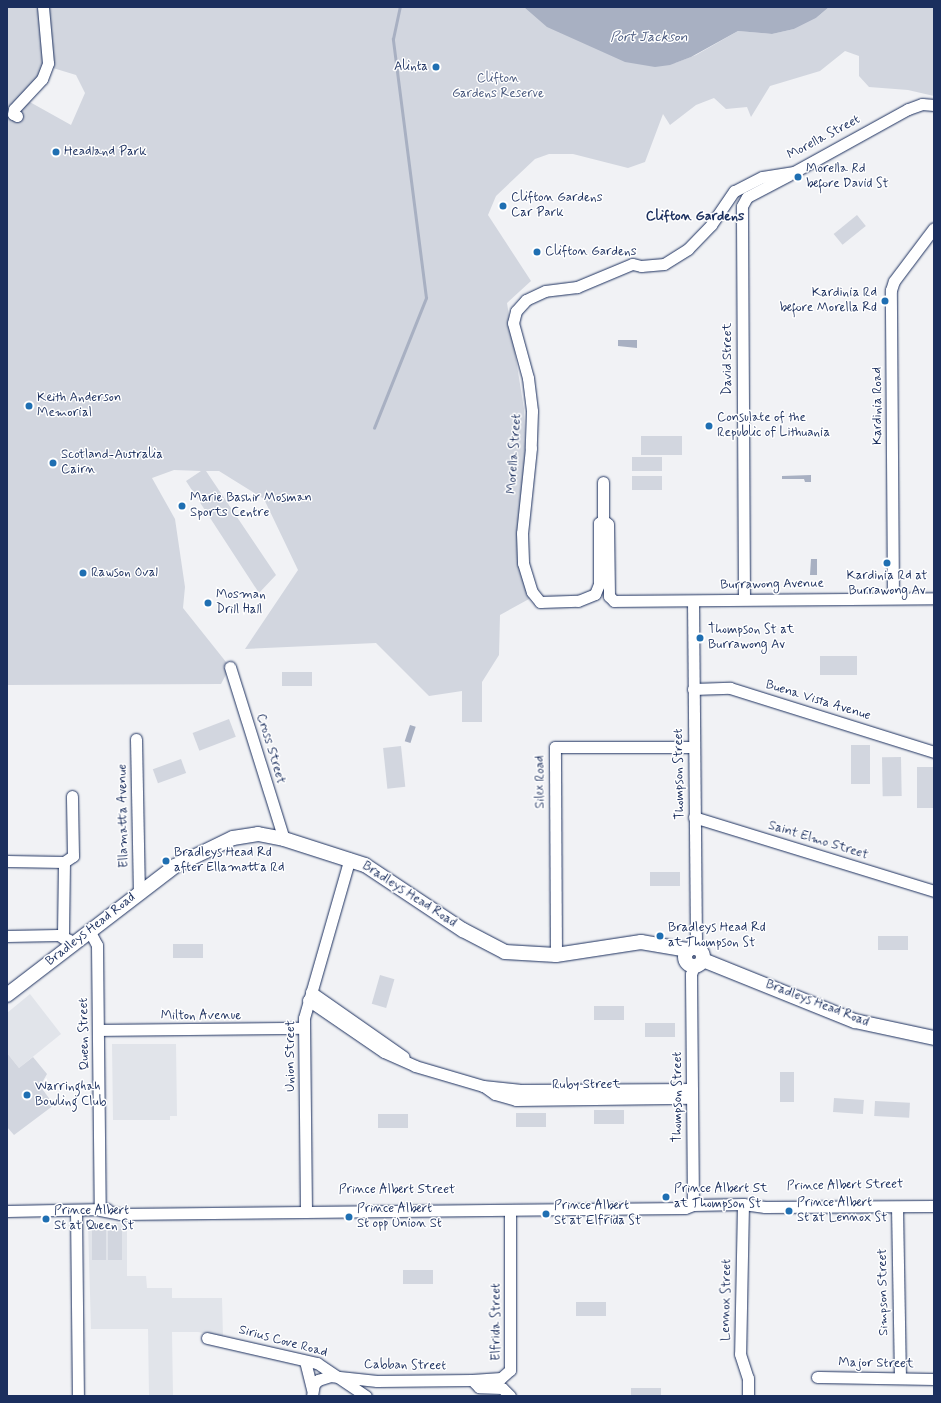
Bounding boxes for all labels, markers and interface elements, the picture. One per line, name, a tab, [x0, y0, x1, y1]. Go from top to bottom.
water label: Port Jackson	[610, 29, 688, 45]
place label: Alinta	[394, 59, 428, 75]
marker: Alinta	[431, 62, 441, 72]
park label: Clifton Gardens Reserve	[452, 72, 544, 103]
street label: Morella Street	[784, 112, 864, 164]
place label: Headland Park	[64, 144, 144, 160]
marker: Headland Park	[51, 147, 61, 157]
place label: Morella Rd before David St	[806, 162, 891, 193]
marker: Morella Rd before David St	[793, 172, 803, 182]
place label: Clifton Gardens Car Park	[511, 191, 602, 222]
marker: Clifton Gardens Car Park	[498, 201, 508, 211]
district label: Clifton Gardens	[646, 208, 744, 224]
place label: Clifton Gardens	[545, 244, 636, 260]
marker: Clifton Gardens	[532, 247, 542, 257]
place label: Kardinia Rd before Morella Rd	[780, 286, 877, 317]
marker: Kardinia Rd before Morella Rd	[880, 296, 890, 306]
street label: David Street	[720, 323, 736, 395]
street label: Kardinia Road	[870, 367, 886, 445]
place label: Keith Anderson Memorial	[37, 391, 121, 422]
marker: Keith Anderson Memorial	[24, 401, 34, 411]
place label: Consulate of the Republic of Lithuania	[717, 411, 830, 442]
street label: Morella Street	[504, 412, 526, 496]
marker: Consulate of the Republic of Lithuania	[704, 421, 714, 431]
place label: Scotland-Australia Cairn	[61, 448, 163, 479]
marker: Scotland-Australia Cairn	[48, 458, 58, 468]
place label: Marie Bashir Mosman Sports Centre	[190, 491, 314, 522]
marker: Marie Bashir Mosman Sports Centre	[177, 501, 187, 511]
marker: Kardinia Rd at Burrawong Av	[882, 558, 892, 568]
place label: Rawson Oval	[91, 565, 158, 581]
marker: Rawson Oval	[78, 568, 88, 578]
place label: Kardinia Rd at Burrawong Av	[846, 569, 928, 600]
street label: Burrawong Avenue	[720, 576, 824, 594]
place label: Mosman Drill Hall	[216, 588, 266, 619]
marker: Mosman Drill Hall	[203, 598, 213, 608]
place label: Thompson St at Burrawong Av	[708, 623, 793, 654]
marker: Thompson St at Burrawong Av	[695, 633, 705, 643]
street label: Buena Vista Avenue	[763, 678, 873, 724]
street label: Cross Street	[252, 712, 288, 786]
street label: Thompson Street	[671, 727, 689, 821]
street label: Silex Road	[533, 755, 549, 809]
street label: Ellamatta Avenue	[115, 763, 133, 869]
street label: Saint Elmo Street	[766, 818, 870, 864]
place label: Bradleys Head Rd after Ellamatta Rd	[174, 846, 286, 877]
marker: Bradleys Head Rd after Ellamatta Rd	[161, 856, 171, 866]
street label: Bradleys Head Road	[359, 859, 459, 931]
street label: Bradleys Head Road	[43, 890, 139, 970]
place label: Bradleys Head Rd at Thompson St	[668, 921, 765, 952]
marker: Bradleys Head Rd at Thompson St	[655, 931, 665, 941]
street label: Bradleys Head Road	[763, 977, 871, 1031]
street label: Queen Street	[77, 996, 93, 1072]
street label: Milton Avenue	[161, 1008, 241, 1024]
street label: Union Street	[283, 1020, 299, 1092]
street label: Thompson Street	[670, 1051, 686, 1143]
street label: Ruby Street	[552, 1077, 620, 1093]
place label: Warringhah Bowling Club	[35, 1080, 107, 1111]
marker: Warringhah Bowling Club	[22, 1090, 32, 1100]
street label: Prince Albert Street	[787, 1177, 903, 1195]
street label: Prince Albert Street	[339, 1182, 455, 1198]
place label: Prince Albert St at Thompson St	[674, 1182, 765, 1213]
marker: Prince Albert St at Thompson St	[661, 1192, 671, 1202]
place label: Prince Albert St at Lennox St	[797, 1196, 889, 1227]
place label: Prince Albert St at Elfrida St	[554, 1199, 642, 1230]
place label: Prince Albert St opp Union St	[357, 1202, 439, 1233]
place label: Prince Albert St at Queen St	[54, 1204, 136, 1235]
marker: Prince Albert St at Lennox St	[784, 1206, 794, 1216]
marker: Prince Albert St at Elfrida St	[541, 1209, 551, 1219]
marker: Prince Albert St opp Union St	[344, 1212, 354, 1222]
marker: Prince Albert St at Queen St	[41, 1214, 51, 1224]
street label: Simpson Street	[875, 1249, 893, 1335]
street label: Lennox Street	[718, 1258, 736, 1342]
street label: Elfrida Street	[489, 1282, 505, 1362]
street label: Sirius Cove Road	[238, 1323, 328, 1361]
street label: Major Street	[838, 1356, 914, 1372]
street label: Cabban Street	[363, 1357, 447, 1375]

